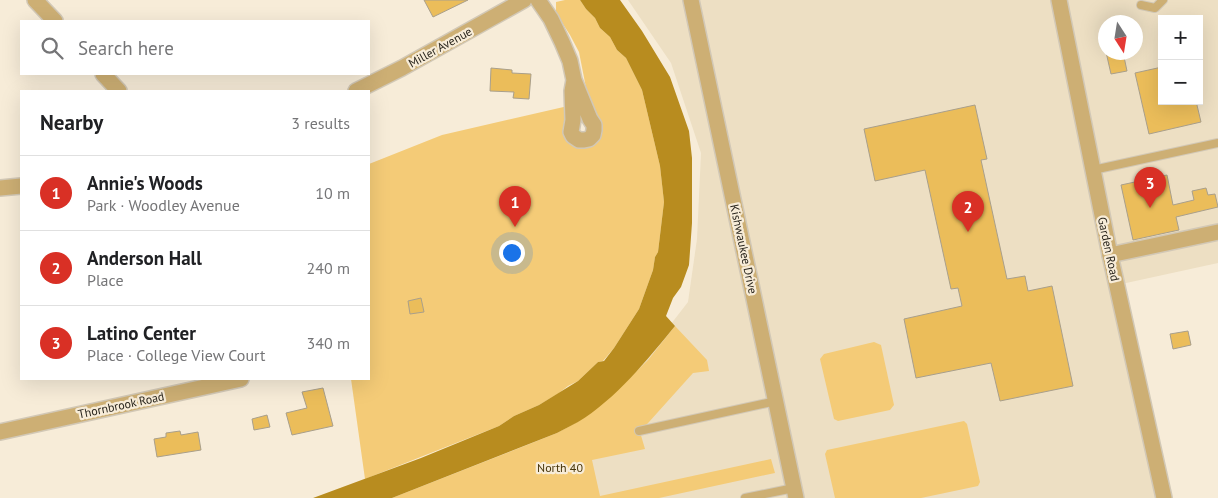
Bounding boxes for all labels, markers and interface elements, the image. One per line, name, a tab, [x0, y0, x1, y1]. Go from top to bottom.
north arrow	[1098, 15, 1143, 60]
map controls	[1158, 15, 1203, 105]
button: +	[1158, 15, 1203, 60]
search box	[20, 20, 370, 75]
street label: Miller Avenue	[406, 23, 474, 71]
icon: search	[38, 34, 66, 62]
text: Search here	[78, 36, 174, 60]
button: −	[1158, 60, 1203, 105]
text: Nearby	[40, 109, 103, 136]
text: 3 results	[291, 113, 350, 133]
pin: 3	[1134, 167, 1166, 208]
text: Annie's Woods	[87, 171, 203, 195]
text: 1	[51, 183, 61, 203]
text: 10 m	[315, 183, 350, 203]
pin: 1	[499, 186, 531, 227]
pin: 2	[952, 191, 984, 232]
text: Park · Woodley Avenue	[87, 195, 240, 215]
street label: Kishwaukee Drive	[727, 203, 761, 295]
street label: Garden Road	[1095, 216, 1123, 282]
your location	[499, 240, 525, 266]
text: Anderson Hall	[87, 246, 202, 270]
text: 2	[51, 258, 61, 278]
text: 240 m	[307, 258, 350, 278]
text: Place	[87, 270, 124, 290]
text: Latino Center	[87, 321, 196, 345]
text: 3	[51, 333, 61, 353]
text: 340 m	[307, 333, 350, 353]
text: Place · College View Court	[87, 345, 265, 365]
street label: Thornbrook Road	[77, 389, 165, 421]
park label: North 40	[537, 460, 583, 475]

